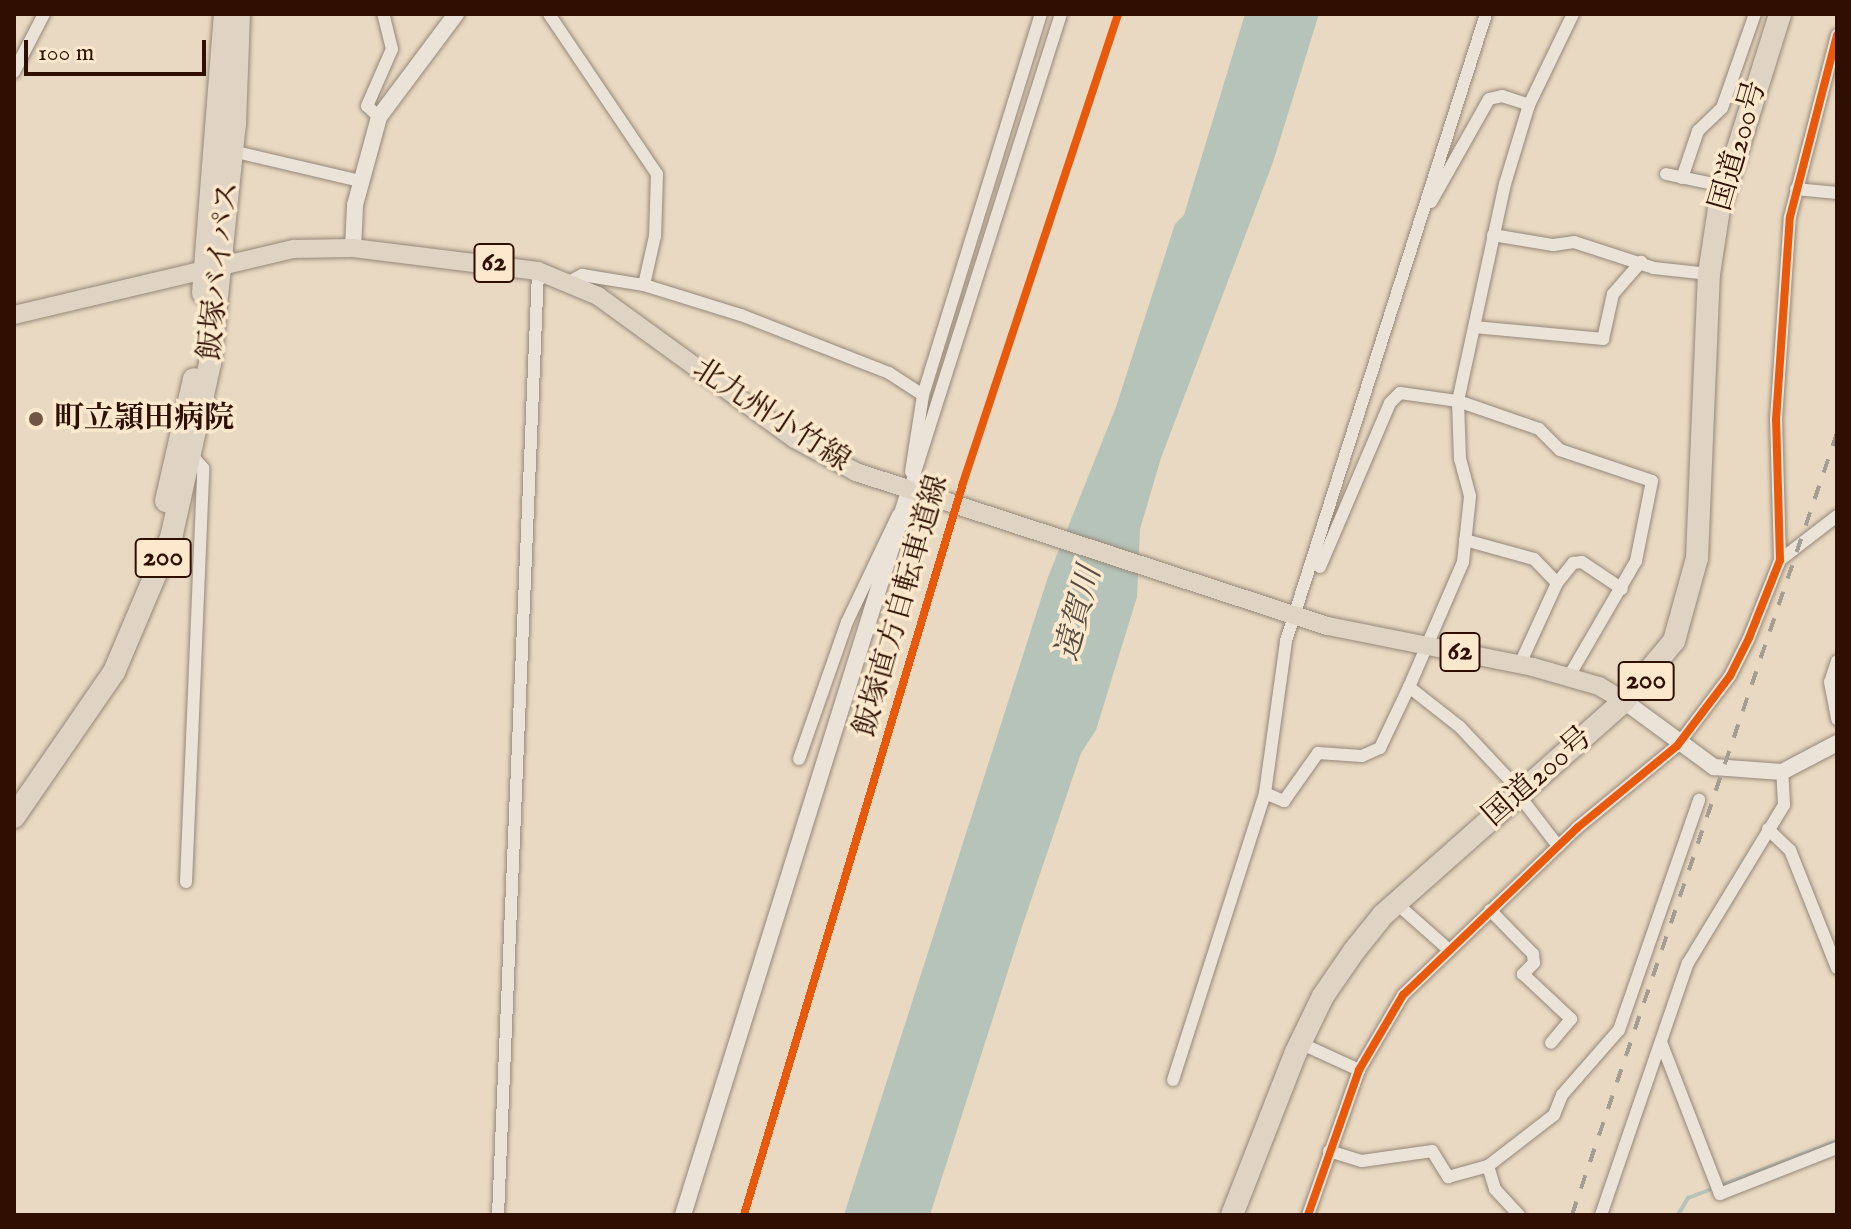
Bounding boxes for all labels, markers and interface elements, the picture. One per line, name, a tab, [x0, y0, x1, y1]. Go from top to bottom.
scale bar	[28, 24, 210, 74]
text: 100 m	[38, 38, 94, 69]
street label: 国道200号	[1703, 77, 1775, 215]
street label: 飯塚バイパス	[193, 180, 247, 362]
road number: 62	[472, 239, 516, 287]
street label: 北九州小竹線	[686, 352, 856, 480]
place label: 町立頴田病院	[54, 401, 234, 437]
marker: 町立頴田病院	[25, 408, 47, 430]
street label: 飯塚直方自転車道線	[847, 471, 957, 741]
road number: 200	[133, 534, 193, 582]
water label: 遠賀川	[1049, 563, 1111, 665]
road number: 62	[1438, 628, 1482, 676]
road number: 200	[1616, 657, 1676, 705]
street label: 国道200号	[1476, 720, 1600, 834]

